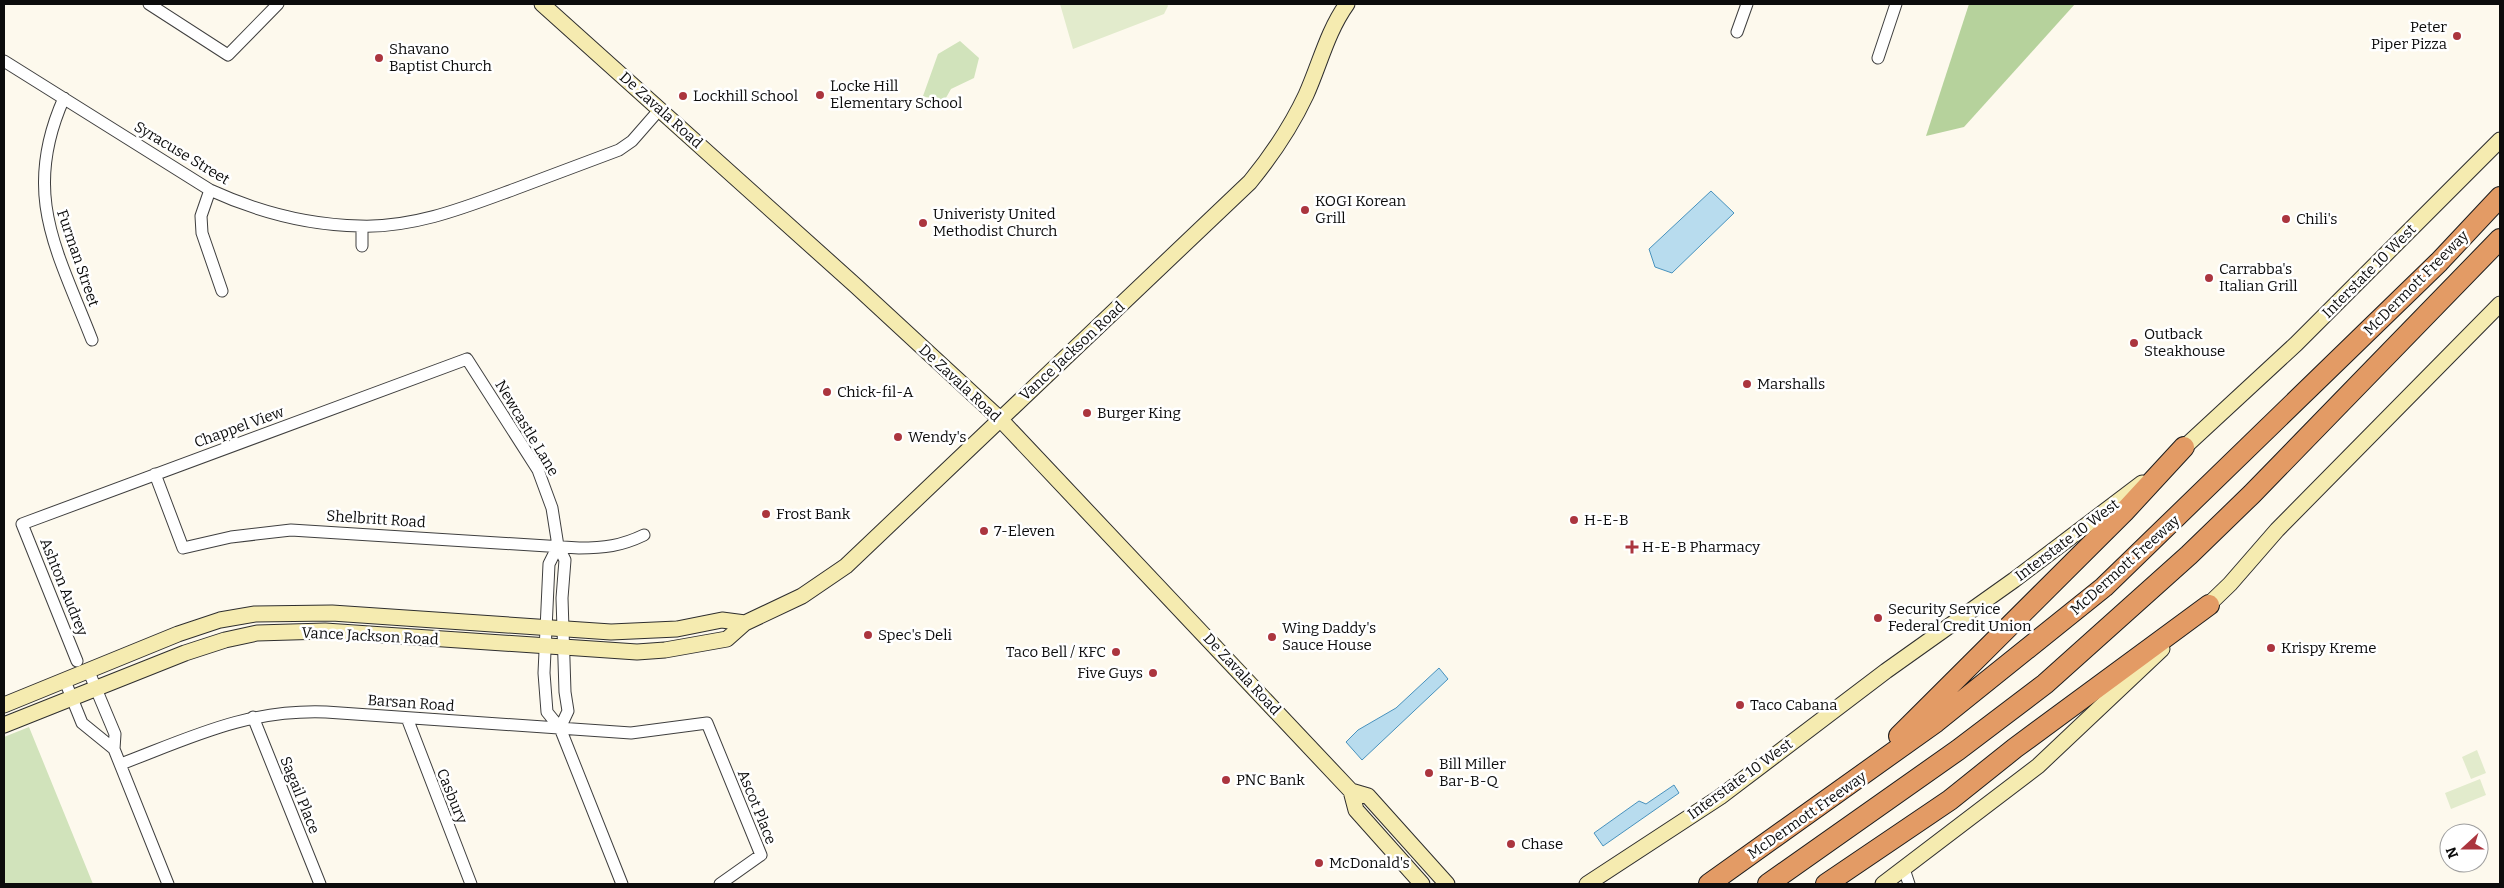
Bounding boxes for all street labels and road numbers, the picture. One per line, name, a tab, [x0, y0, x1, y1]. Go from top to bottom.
street label: De Zavala Road	[616, 68, 706, 152]
street label: Syracuse Street	[131, 117, 233, 189]
street label: Furman Street	[53, 207, 103, 309]
street label: Interstate 10 West	[2318, 220, 2420, 322]
street label: McDermott Freeway	[2360, 227, 2472, 339]
street label: Vance Jackson Road	[1016, 298, 1128, 404]
street label: De Zavala Road	[915, 340, 1005, 426]
street label: Newcastle Lane	[491, 377, 563, 479]
street label: Chappel View	[192, 402, 287, 452]
street label: Interstate 10 West	[2011, 495, 2123, 585]
street label: Shelbritt Road	[326, 507, 426, 531]
street label: McDermott Freeway	[2067, 511, 2183, 619]
street label: Ashton Audrey	[36, 536, 92, 639]
street label: Vance Jackson Road	[301, 623, 439, 649]
street label: De Zavala Road	[1199, 629, 1285, 719]
street label: Barsan Road	[367, 691, 455, 715]
street label: Interstate 10 West	[1684, 735, 1797, 823]
street label: Sagail Place	[276, 754, 324, 836]
street label: Casbury	[433, 766, 471, 826]
street label: Ascot Place	[734, 767, 780, 847]
street label: McDermott Freeway	[1744, 767, 1870, 863]

